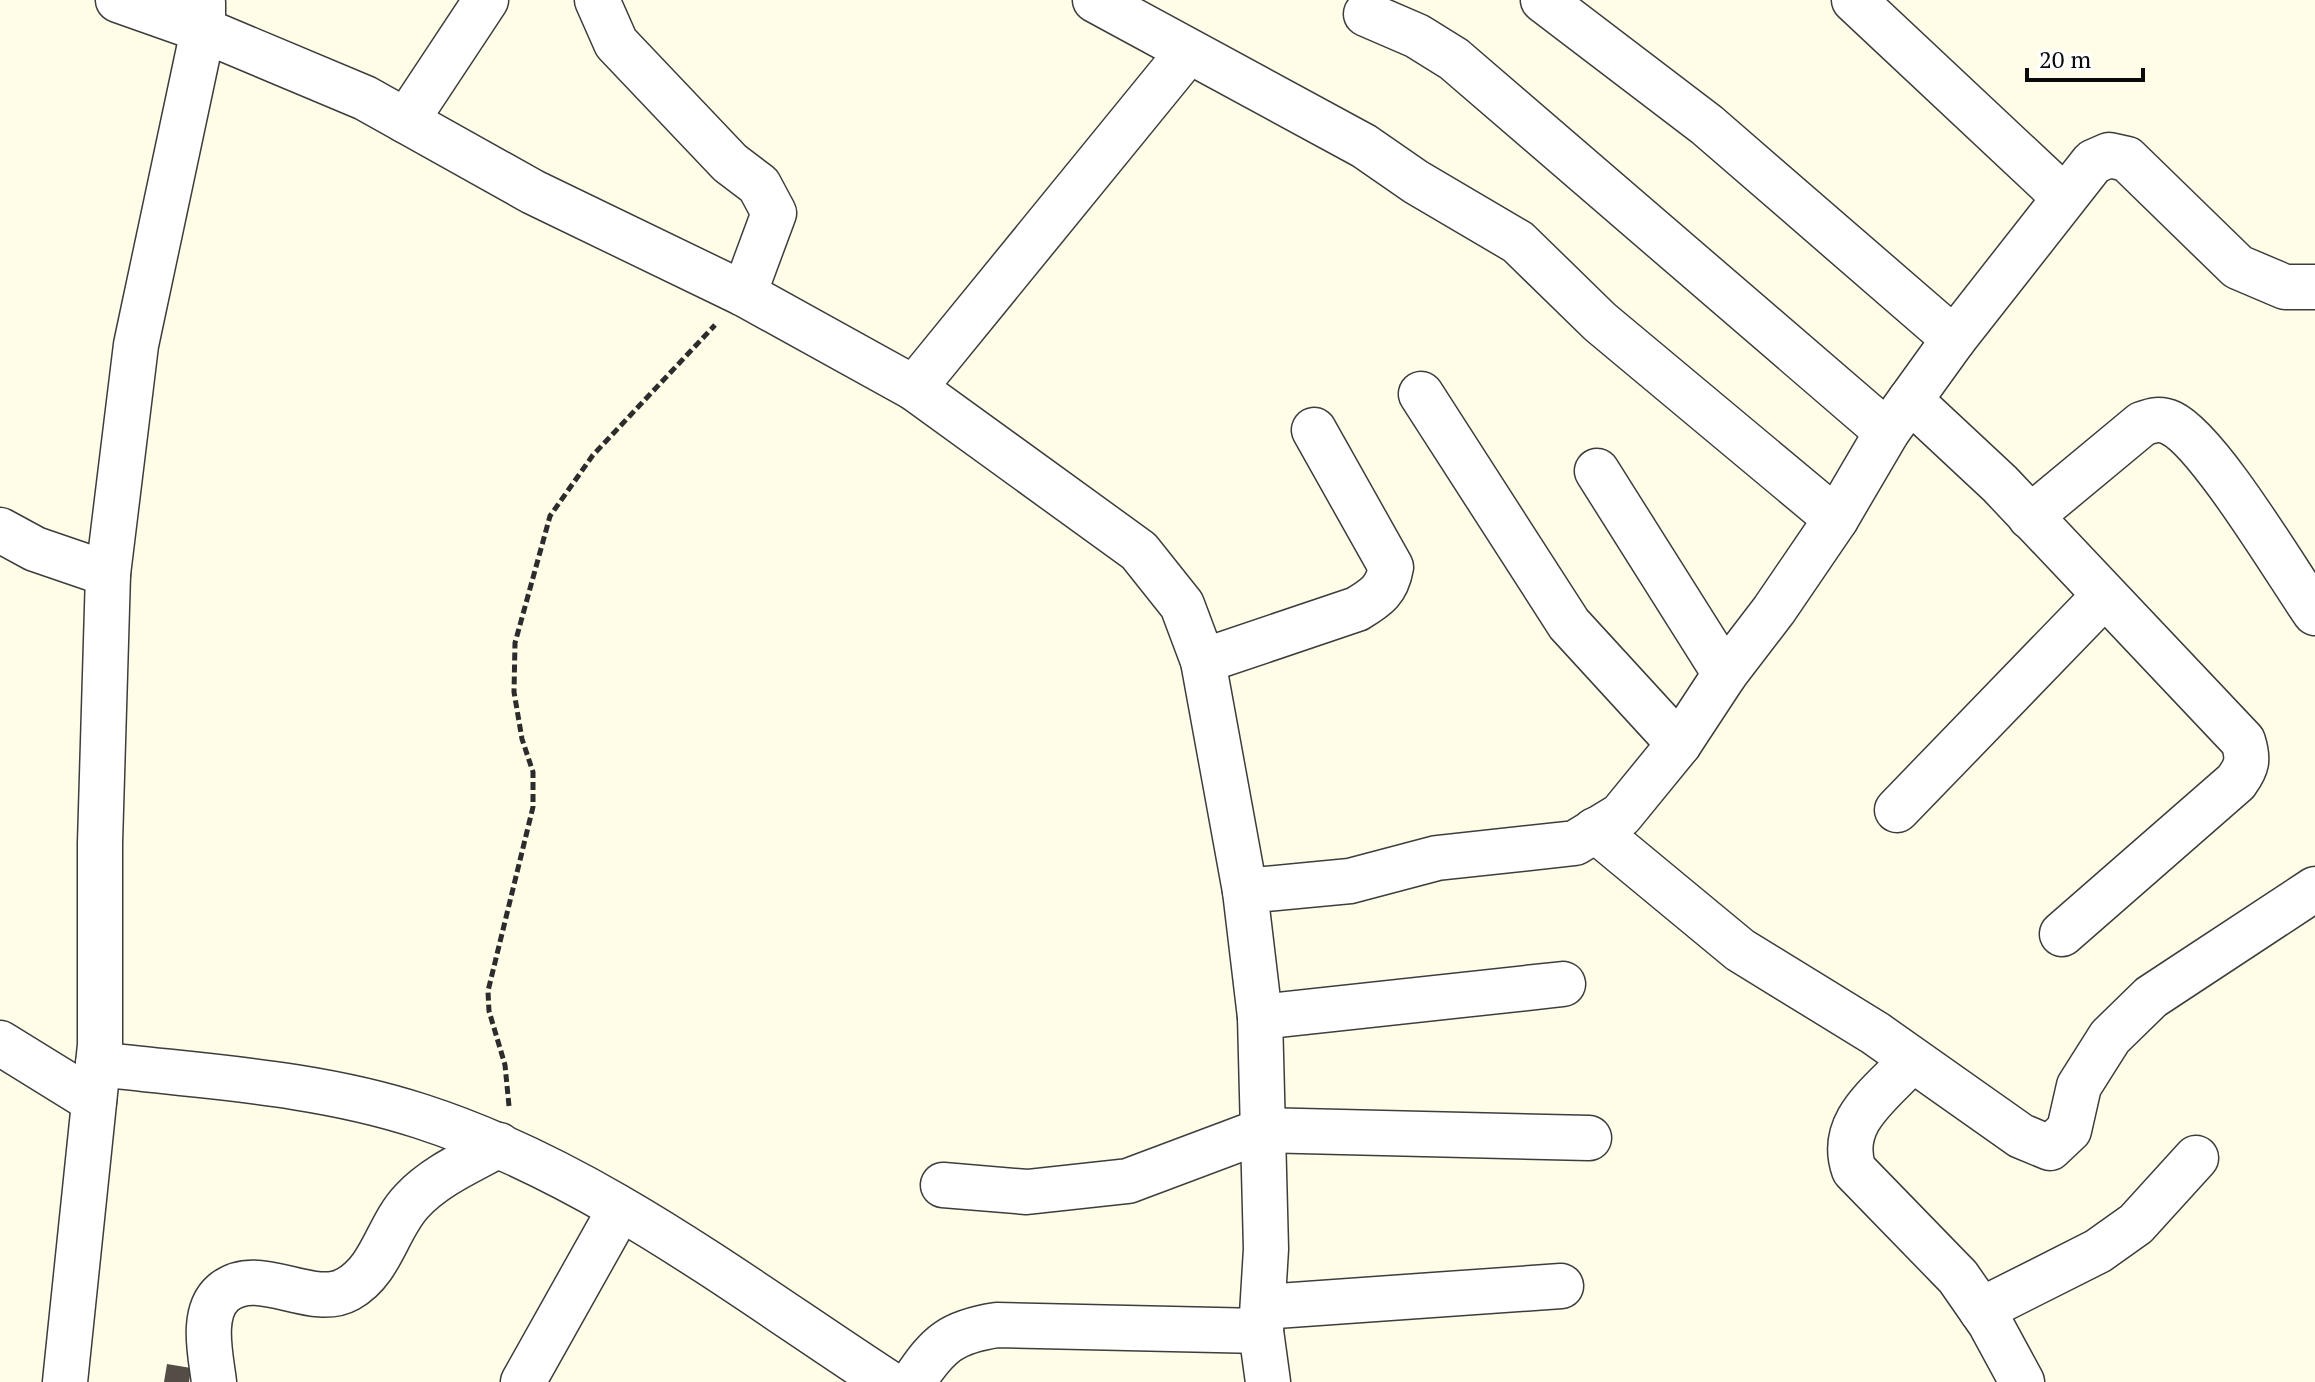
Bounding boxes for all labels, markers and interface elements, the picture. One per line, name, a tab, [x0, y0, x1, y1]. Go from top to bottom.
scale bar	[2027, 32, 2143, 82]
text: 20 m	[2039, 43, 2091, 75]

